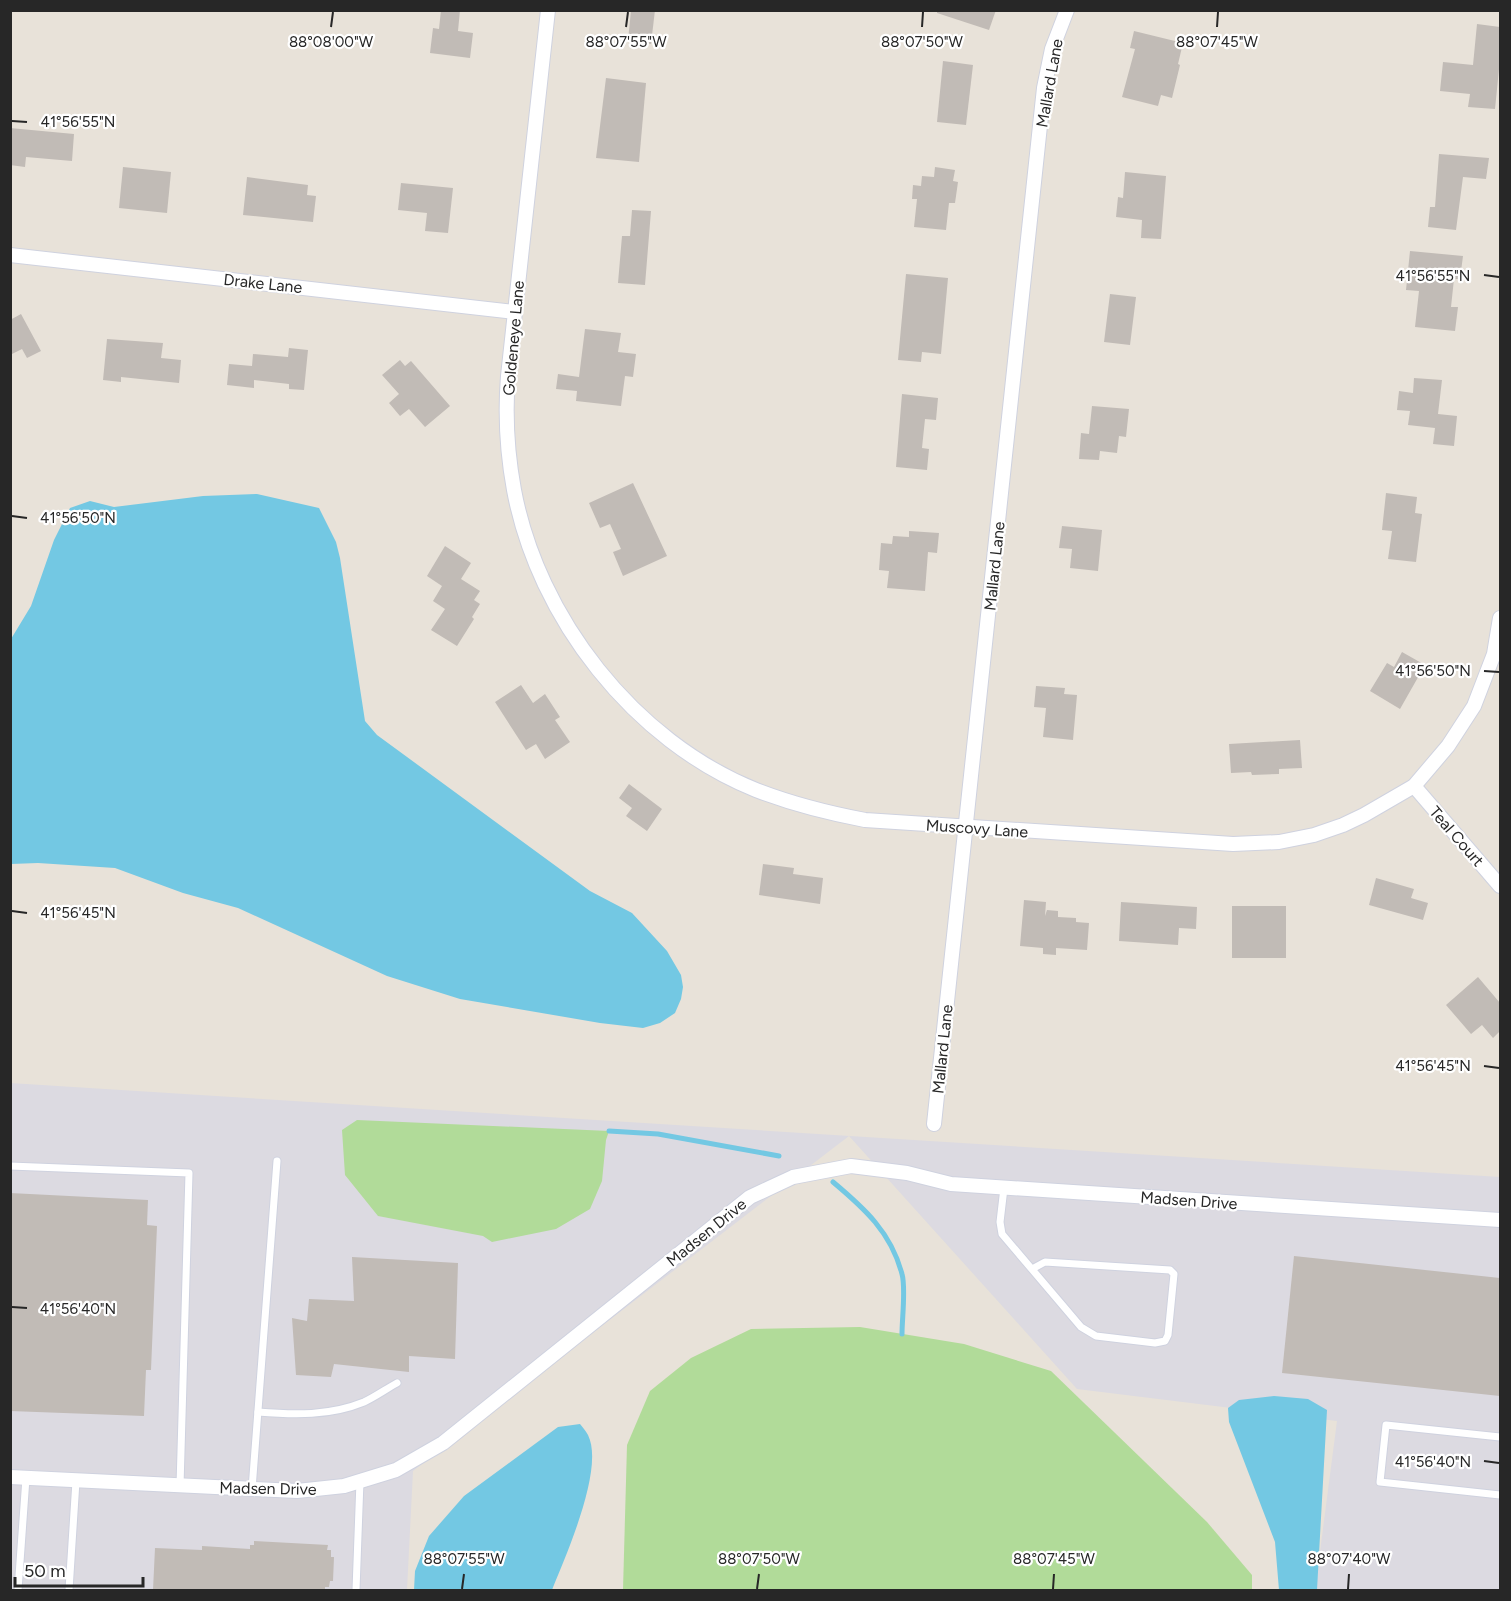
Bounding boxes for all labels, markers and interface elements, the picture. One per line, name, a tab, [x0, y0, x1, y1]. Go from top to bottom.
text: 88°08'00"W	[289, 33, 374, 51]
text: 88°07'55"W	[585, 33, 667, 51]
text: 88°07'50"W	[881, 33, 964, 51]
text: 88°07'45"W	[1176, 33, 1258, 51]
street label: Mallard Lane	[1032, 37, 1067, 129]
text: 41°56'55"N	[41, 113, 115, 131]
text: 41°56'55"N	[1396, 267, 1470, 285]
street label: Drake Lane	[223, 270, 303, 297]
street label: Goldeneye Lane	[499, 279, 528, 396]
text: 41°56'50"N	[40, 509, 116, 527]
street label: Mallard Lane	[980, 520, 1009, 612]
text: 41°56'50"N	[1395, 662, 1471, 680]
street label: Teal Court	[1425, 802, 1488, 870]
street label: Muscovy Lane	[925, 815, 1029, 842]
text: 41°56'45"N	[40, 904, 116, 922]
street label: Mallard Lane	[928, 1003, 957, 1095]
text: 41°56'45"N	[1395, 1057, 1471, 1075]
street label: Madsen Drive	[1140, 1188, 1238, 1213]
street label: Madsen Drive	[663, 1194, 750, 1270]
text: 41°56'40"N	[40, 1300, 116, 1318]
text: 41°56'40"N	[1395, 1453, 1471, 1471]
street label: Madsen Drive	[219, 1478, 317, 1499]
scale bar	[15, 1550, 142, 1588]
text: 88°07'55"W	[423, 1550, 505, 1568]
text: 88°07'50"W	[718, 1550, 801, 1568]
text: 88°07'45"W	[1013, 1550, 1095, 1568]
text: 88°07'40"W	[1308, 1550, 1391, 1568]
text: 50 m	[24, 1560, 66, 1582]

